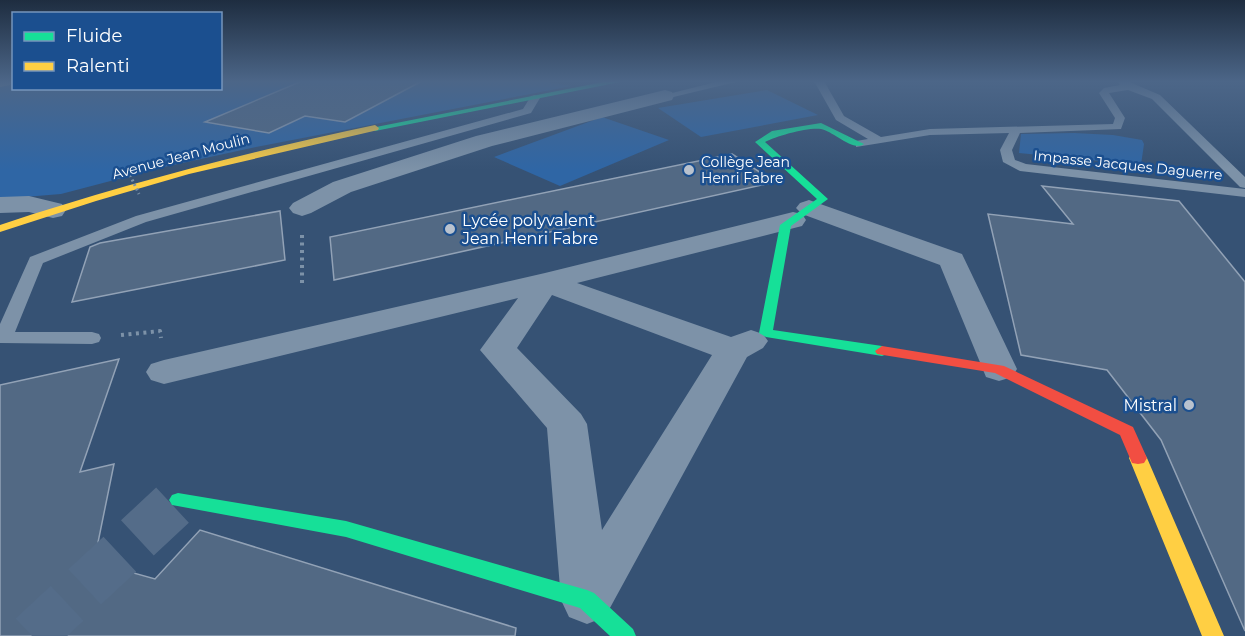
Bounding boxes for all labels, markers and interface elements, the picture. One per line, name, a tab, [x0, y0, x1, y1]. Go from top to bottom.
legend	[12, 12, 222, 90]
text: Fluide	[66, 25, 122, 47]
text: Ralenti	[66, 55, 130, 77]
street label: Avenue Jean Moulin	[110, 129, 252, 183]
street label: Impasse Jacques Daguerre	[1033, 146, 1223, 184]
place label: Collège Jean Henri Fabre	[701, 153, 790, 187]
marker: Collège Jean Henri Fabre	[682, 163, 696, 177]
place label: Lycée polyvalent Jean Henri Fabre	[461, 211, 598, 248]
marker: Lycée polyvalent Jean Henri Fabre	[443, 222, 457, 236]
place label: Mistral	[1124, 396, 1177, 415]
marker: Mistral	[1182, 398, 1196, 412]

